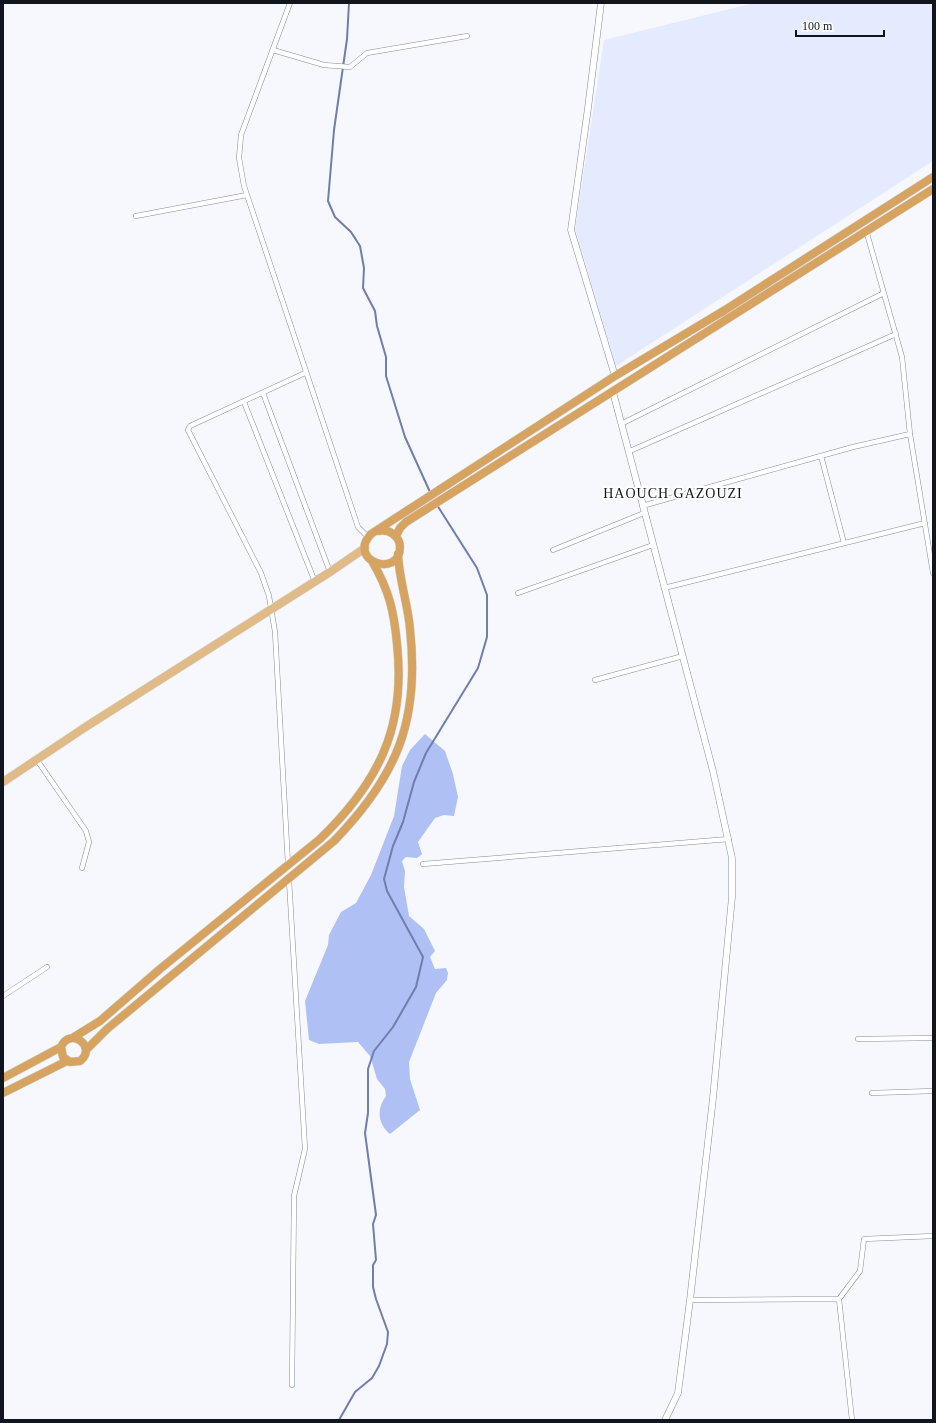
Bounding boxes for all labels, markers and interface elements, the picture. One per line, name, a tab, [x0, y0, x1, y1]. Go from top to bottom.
scale bar	[796, 12, 884, 38]
text: 100 m	[802, 19, 833, 33]
district label: HAOUCH GAZOUZI	[603, 486, 743, 501]

